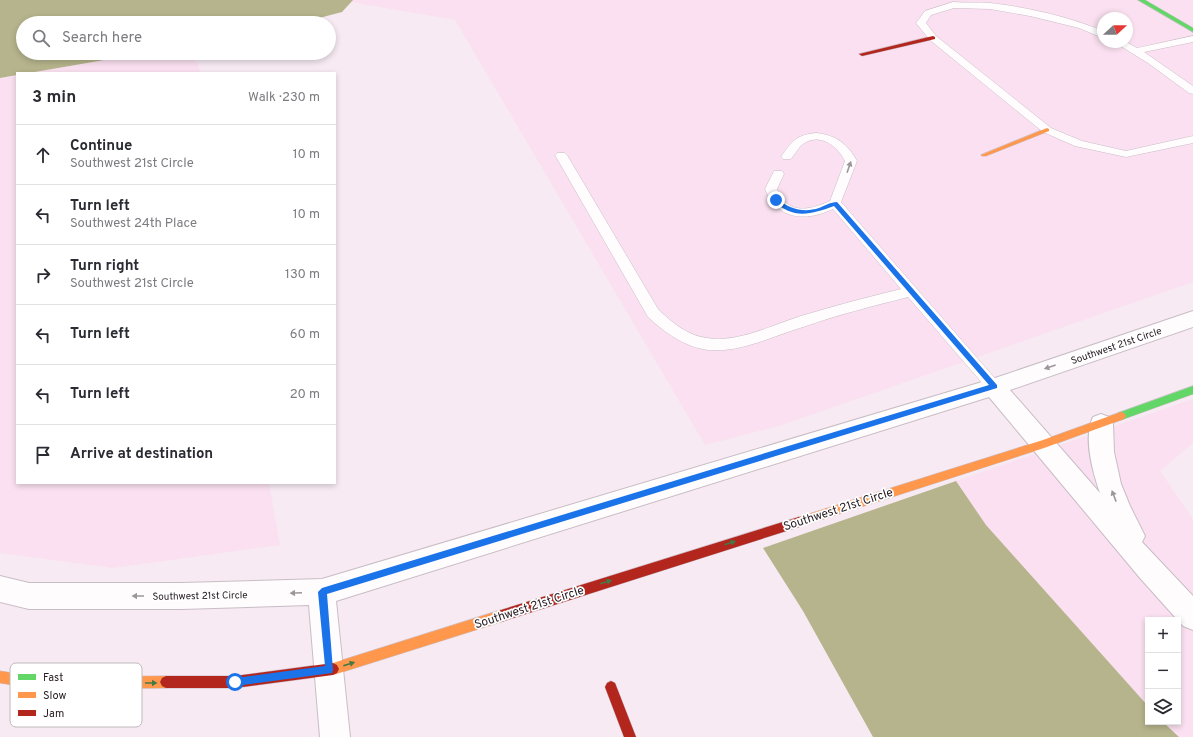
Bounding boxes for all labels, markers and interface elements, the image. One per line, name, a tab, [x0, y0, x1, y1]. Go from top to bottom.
north arrow	[1097, 12, 1133, 48]
search box	[16, 16, 336, 60]
icon: search	[30, 27, 52, 49]
text: Search here	[62, 29, 142, 48]
text: 3 min	[32, 87, 76, 109]
text: Walk · 230 m	[248, 90, 320, 106]
text: Continue	[70, 137, 132, 156]
icon: ahead	[32, 144, 54, 166]
text: 10 m	[293, 147, 320, 163]
text: Southwest 21st Circle	[70, 156, 194, 172]
one-way arrow	[846, 161, 852, 173]
route end	[767, 191, 785, 209]
text: Turn left	[70, 197, 130, 216]
icon: left	[32, 204, 54, 226]
text: 10 m	[293, 207, 320, 223]
text: Southwest 24th Place	[70, 216, 197, 232]
text: Turn right	[70, 257, 139, 276]
icon: right	[32, 264, 54, 286]
text: 130 m	[285, 267, 320, 283]
text: Southwest 21st Circle	[70, 276, 194, 292]
icon: left	[32, 324, 54, 346]
text: Turn left	[70, 325, 130, 344]
street label: Southwest 21st Circle	[1069, 325, 1164, 368]
text: 60 m	[290, 327, 320, 343]
one-way arrow	[1044, 365, 1056, 371]
icon: left	[32, 384, 54, 406]
text: Turn left	[70, 385, 130, 404]
text: 20 m	[290, 387, 320, 403]
icon: arrive	[32, 444, 54, 466]
text: Arrive at destination	[70, 445, 213, 464]
street label: Southwest 21st Circle	[782, 485, 895, 535]
one-way arrow	[1111, 489, 1117, 501]
one-way arrow	[724, 540, 736, 546]
one-way arrow	[601, 579, 613, 585]
street label: Southwest 21st Circle	[473, 583, 586, 633]
street label: Southwest 21st Circle	[152, 589, 248, 604]
one-way arrow	[290, 589, 302, 596]
one-way arrow	[131, 593, 144, 599]
map controls	[1145, 617, 1181, 725]
button: +	[1145, 617, 1181, 653]
button: −	[1145, 653, 1181, 689]
one-way arrow	[343, 661, 355, 667]
legend	[10, 663, 142, 727]
text: Fast	[43, 671, 63, 685]
route start	[226, 673, 244, 691]
one-way arrow	[145, 680, 158, 686]
text: Slow	[43, 689, 66, 703]
button: layers	[1145, 689, 1181, 725]
text: Jam	[43, 707, 64, 721]

